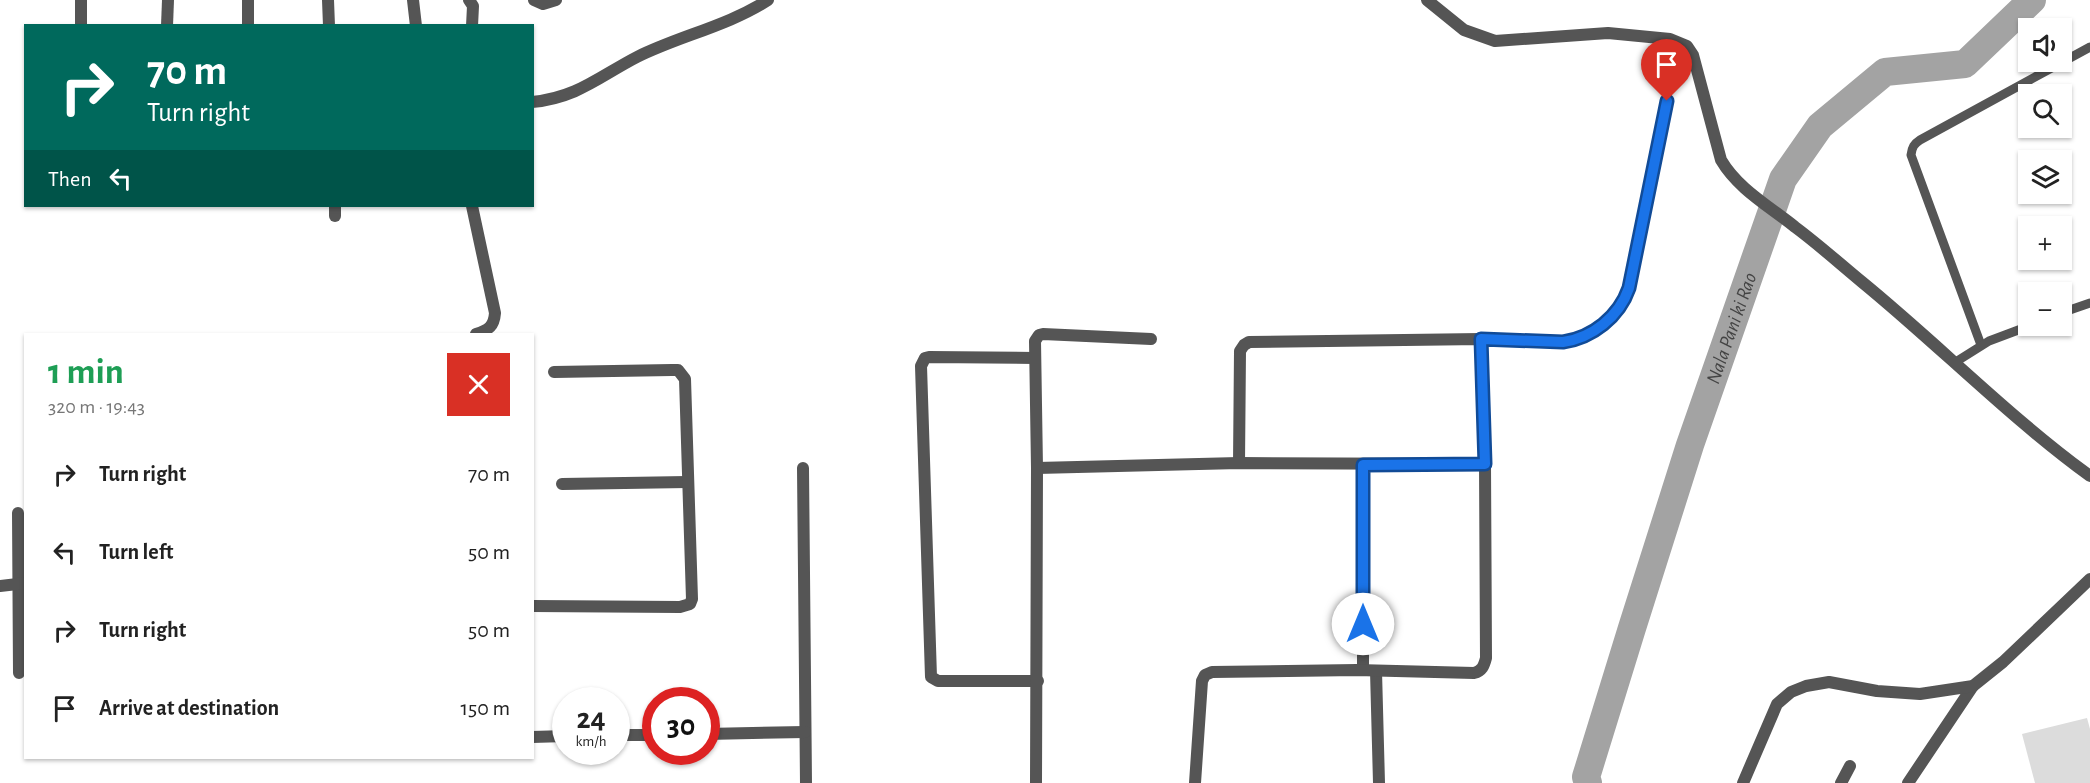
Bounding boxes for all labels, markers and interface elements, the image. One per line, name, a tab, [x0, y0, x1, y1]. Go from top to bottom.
map controls	[2018, 18, 2072, 336]
button: sound	[2018, 18, 2072, 72]
pin	[1641, 39, 1692, 101]
icon: right	[48, 48, 126, 126]
icon: arrive	[1650, 48, 1683, 81]
text: 70 m	[147, 50, 227, 92]
button: search	[2018, 84, 2072, 138]
text: Turn right	[147, 99, 250, 126]
button: layers	[2018, 150, 2072, 204]
icon: left	[104, 162, 137, 195]
text: Then	[48, 168, 92, 190]
button: +	[2018, 216, 2072, 270]
water label: Nala Pani ki Rao	[1703, 270, 1760, 387]
button: −	[2018, 282, 2072, 336]
button: close	[447, 353, 510, 416]
text: 1 min	[48, 354, 124, 390]
text: 320 m · 19:43	[48, 397, 145, 417]
icon: right	[48, 458, 81, 491]
text: Turn right	[99, 463, 186, 485]
text: 70 m	[468, 463, 510, 485]
icon: left	[48, 536, 81, 569]
text: Turn left	[99, 541, 173, 563]
text: 50 m	[468, 541, 510, 563]
position arrow	[1331, 592, 1395, 656]
icon: right	[48, 614, 81, 647]
text: Turn right	[99, 619, 186, 641]
text: 50 m	[468, 619, 510, 641]
speed limit sign: 30	[642, 687, 720, 765]
icon: arrive	[48, 692, 81, 725]
text: Arrive at destination	[99, 697, 279, 719]
text: 150 m	[460, 697, 510, 719]
text: 24	[576, 704, 606, 734]
text: km/h	[576, 734, 606, 749]

